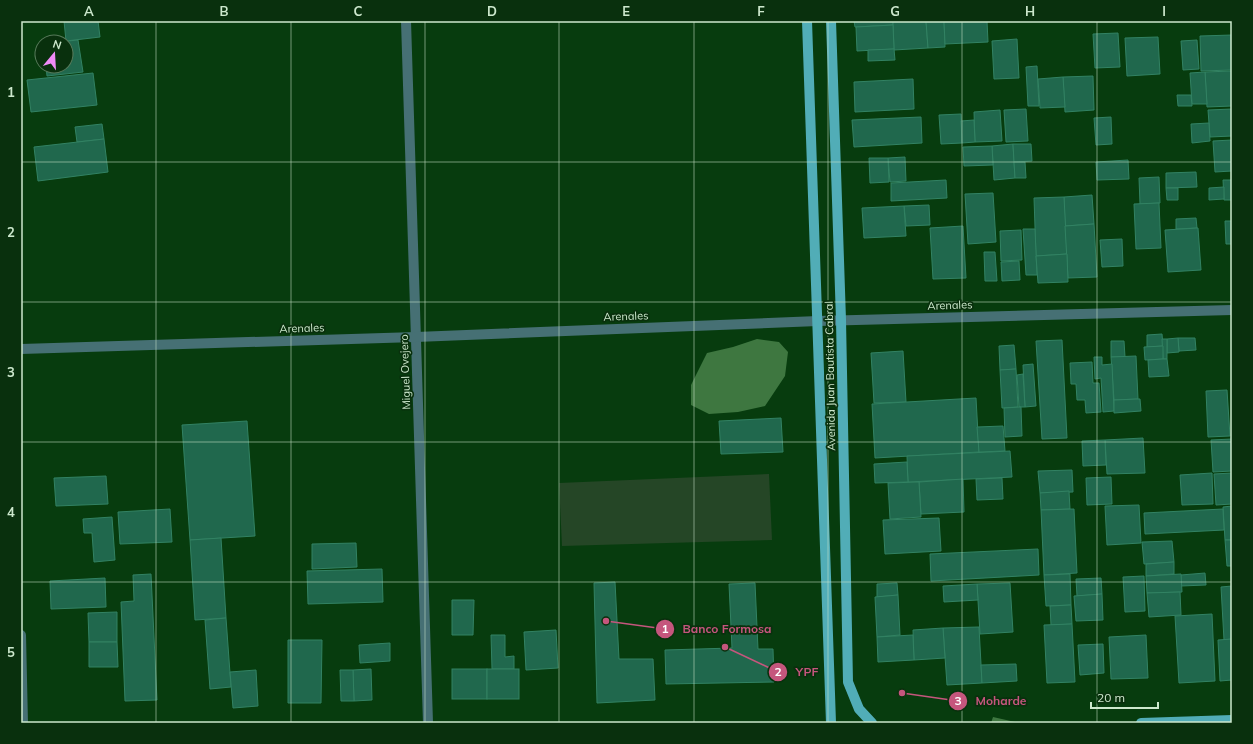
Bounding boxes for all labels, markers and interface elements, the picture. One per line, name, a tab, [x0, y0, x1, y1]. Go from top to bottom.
text: A	[84, 3, 94, 19]
text: B	[220, 3, 229, 19]
text: C	[354, 3, 363, 19]
text: D	[487, 3, 497, 19]
text: E	[622, 3, 630, 19]
text: F	[757, 3, 765, 19]
text: G	[890, 3, 900, 19]
text: H	[1025, 3, 1035, 19]
text: I	[1162, 3, 1166, 19]
north arrow	[34, 34, 74, 74]
text: N	[51, 37, 63, 52]
text: 1	[7, 84, 15, 100]
text: 2	[7, 224, 15, 240]
street label: Arenales	[927, 297, 973, 313]
street label: Avenida Juan Bautista Cabral	[822, 301, 838, 451]
street label: Arenales	[603, 308, 649, 324]
street label: Arenales	[279, 320, 325, 336]
street label: Miguel Ovejero	[397, 334, 413, 410]
text: 3	[7, 364, 15, 380]
text: 4	[7, 504, 15, 520]
callout: Banco Formosa	[655, 617, 780, 641]
text: 1	[661, 621, 669, 636]
text: Banco Formosa	[682, 621, 772, 636]
text: 5	[7, 644, 15, 660]
callout: YPF	[768, 660, 826, 684]
text: 2	[774, 664, 782, 679]
text: YPF	[795, 664, 819, 679]
scale bar	[1091, 684, 1158, 710]
callout: Moharde	[948, 689, 1035, 713]
text: 20 m	[1097, 690, 1125, 705]
text: 3	[954, 693, 962, 708]
text: Moharde	[976, 693, 1027, 708]

